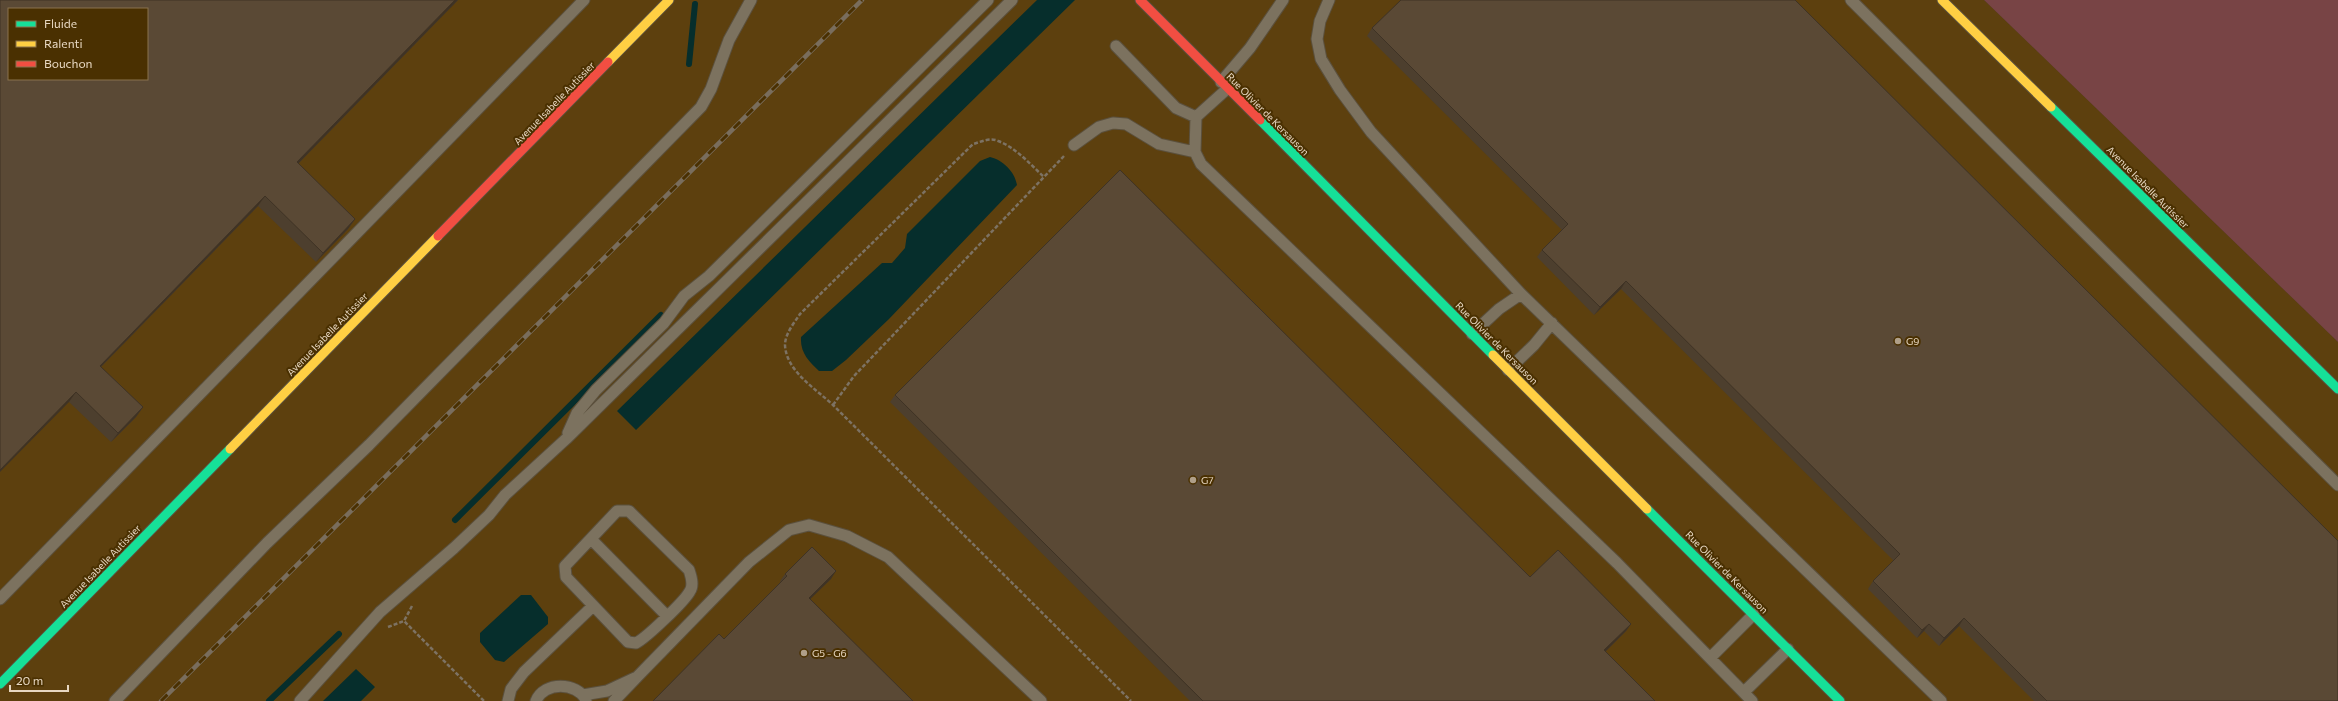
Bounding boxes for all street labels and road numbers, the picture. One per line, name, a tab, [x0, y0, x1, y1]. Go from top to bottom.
street label: Avenue Isabelle Autissier	[511, 59, 597, 147]
street label: Rue Olivier de Kersauson	[1224, 70, 1312, 158]
street label: Avenue Isabelle Autissier	[2104, 143, 2192, 231]
street label: Avenue Isabelle Autissier	[284, 290, 370, 378]
street label: Rue Olivier de Kersauson	[1453, 299, 1541, 387]
street label: Avenue Isabelle Autissier	[57, 522, 143, 610]
street label: Rue Olivier de Kersauson	[1683, 528, 1771, 616]

